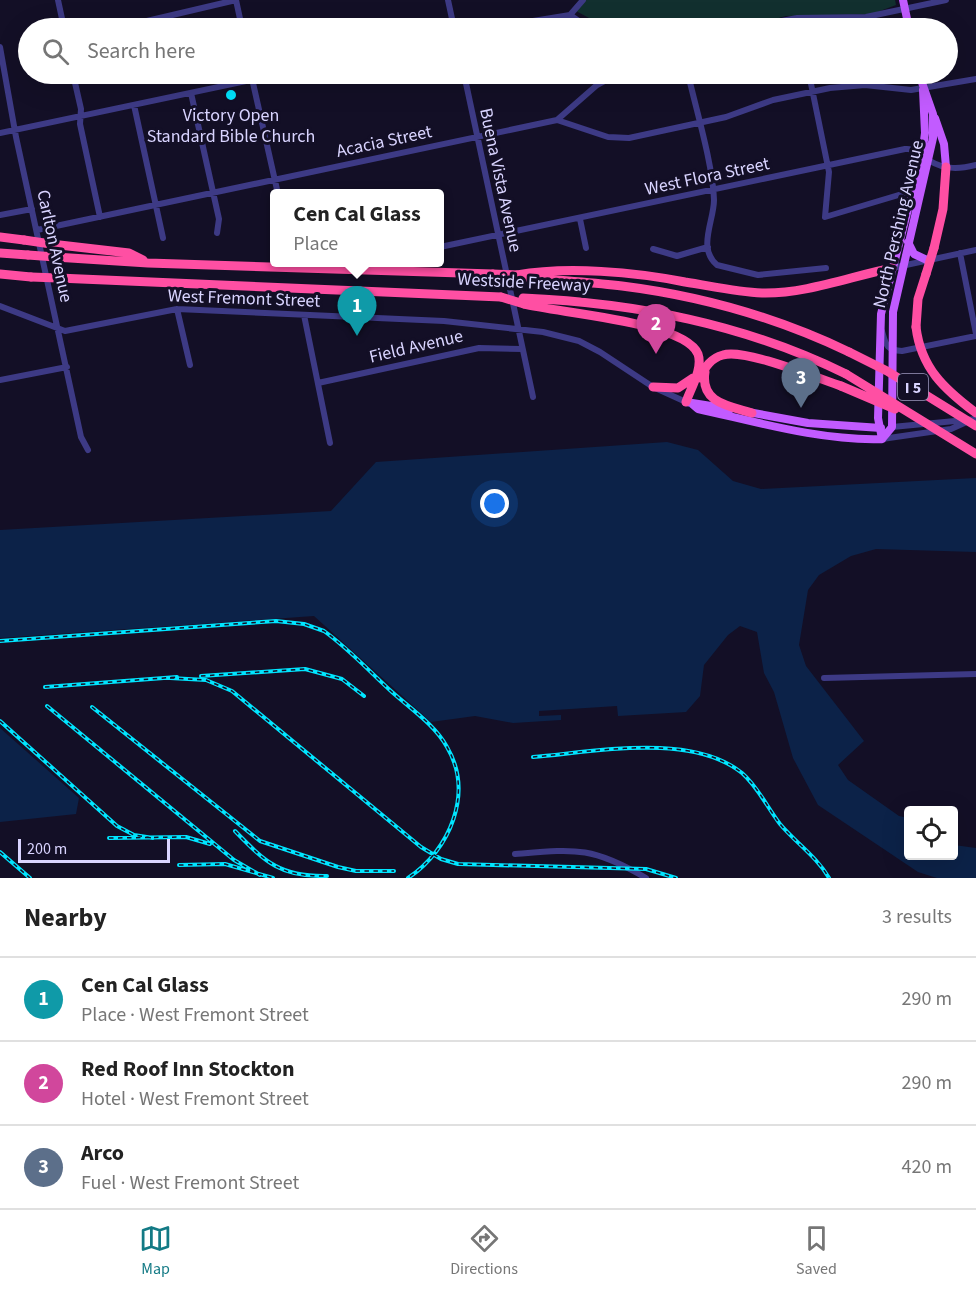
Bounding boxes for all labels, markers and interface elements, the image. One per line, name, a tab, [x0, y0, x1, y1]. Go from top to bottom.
search box	[18, 18, 958, 84]
icon: search	[39, 35, 72, 68]
text: Search here	[87, 35, 195, 67]
marker: Victory Open Standard Bible Church	[224, 88, 238, 102]
place label: Victory Open Standard Bible Church	[147, 103, 315, 149]
street label: Buena Vista Avenue	[473, 106, 528, 254]
street label: Acacia Street	[334, 119, 434, 164]
street label: North Pershing Avenue	[867, 138, 930, 311]
street label: West Flora Street	[642, 151, 772, 202]
street label: Carlton Avenue	[30, 187, 79, 305]
popup	[270, 189, 444, 267]
text: Cen Cal Glass	[293, 198, 421, 230]
text: Place	[293, 230, 338, 258]
street label: Westside Freeway	[457, 267, 592, 299]
street label: West Fremont Street	[167, 283, 321, 314]
pin: 1	[338, 286, 376, 336]
pin: 2	[636, 304, 676, 354]
street label: Field Avenue	[367, 324, 466, 369]
pin: 3	[782, 358, 820, 408]
road number: I 5	[898, 374, 928, 400]
your location	[480, 489, 509, 518]
map controls	[904, 806, 958, 860]
button: locate	[904, 806, 958, 860]
scale bar	[18, 836, 170, 864]
text: 200 m	[27, 838, 67, 860]
text: Nearby	[24, 899, 107, 936]
text: 3 results	[882, 903, 952, 931]
text: Cen Cal Glass	[81, 969, 209, 1001]
text: 1	[38, 985, 49, 1013]
text: 290 m	[902, 985, 952, 1013]
text: Place · West Fremont Street	[81, 1001, 309, 1029]
text: Red Roof Inn Stockton	[81, 1053, 295, 1085]
text: 2	[38, 1069, 49, 1097]
text: 290 m	[902, 1069, 952, 1097]
text: Hotel · West Fremont Street	[81, 1085, 309, 1113]
text: Arco	[81, 1137, 124, 1169]
text: 3	[38, 1153, 49, 1181]
text: 420 m	[902, 1153, 952, 1181]
text: Fuel · West Fremont Street	[81, 1169, 299, 1197]
tab: Map	[139, 1222, 172, 1280]
tab: Directions	[450, 1222, 518, 1280]
tab: Saved	[796, 1222, 837, 1280]

